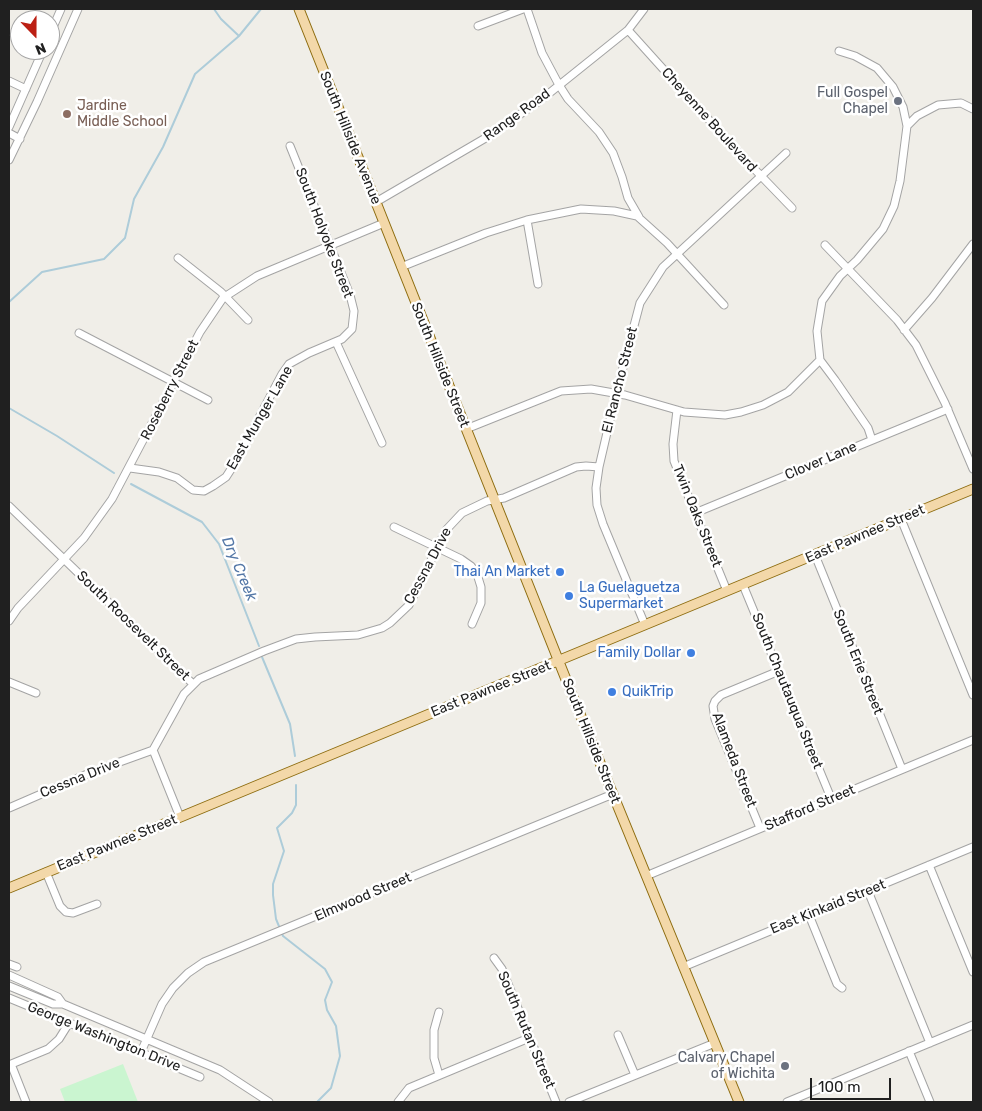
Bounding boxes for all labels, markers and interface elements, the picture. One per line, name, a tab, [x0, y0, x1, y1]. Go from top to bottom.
north arrow	[10, 10, 60, 60]
text: N	[33, 39, 48, 58]
street label: Cheyenne Boulevard	[658, 64, 760, 176]
street label: South Hillside Avenue	[316, 69, 384, 207]
street label: Range Road	[480, 85, 554, 145]
place label: Full Gospel Chapel	[817, 85, 888, 118]
marker: Full Gospel Chapel	[892, 95, 904, 107]
place label: Jardine Middle School	[77, 98, 167, 130]
marker: Jardine Middle School	[61, 108, 73, 120]
street label: South Holyoke Street	[291, 165, 357, 301]
street label: South Hillside Street	[407, 300, 473, 430]
street label: El Rancho Street	[599, 325, 641, 435]
street label: Roseberry Street	[137, 337, 203, 443]
street label: East Munger Lane	[223, 363, 297, 473]
street label: Clover Lane	[782, 438, 860, 484]
street label: Twin Oaks Street	[669, 462, 725, 570]
street label: East Pawnee Street	[803, 501, 927, 567]
street label: Cessna Drive	[401, 525, 455, 607]
water label: Dry Creek	[217, 534, 261, 604]
place label: Thai An Market	[453, 564, 550, 580]
marker: Thai An Market	[554, 566, 566, 578]
street label: South Roosevelt Street	[73, 568, 193, 684]
place label: La Guelaguetza Supermarket	[579, 580, 680, 612]
marker: La Guelaguetza Supermarket	[563, 590, 575, 602]
street label: South Erie Street	[829, 607, 887, 717]
street label: South Chautauqua Street	[748, 611, 826, 771]
place label: Family Dollar	[598, 645, 681, 661]
marker: Family Dollar	[685, 647, 697, 659]
street label: East Pawnee Street	[428, 657, 554, 721]
street label: South Hillside Street	[558, 676, 624, 806]
place label: QuikTrip	[622, 684, 674, 700]
marker: QuikTrip	[606, 686, 618, 698]
street label: Alameda Street	[708, 710, 760, 810]
street label: Cessna Drive	[38, 754, 122, 802]
street label: Stafford Street	[762, 781, 858, 835]
street label: East Pawnee Street	[54, 811, 180, 875]
street label: Elmwood Street	[312, 869, 414, 925]
street label: East Kinkaid Street	[768, 876, 888, 938]
street label: South Rutan Street	[494, 969, 558, 1091]
street label: George Washington Drive	[25, 999, 183, 1075]
place label: Calvary Chapel of Wichita	[678, 1050, 775, 1082]
marker: Calvary Chapel of Wichita	[779, 1060, 791, 1072]
scale bar	[812, 1068, 893, 1100]
text: 100 m	[818, 1078, 860, 1096]

